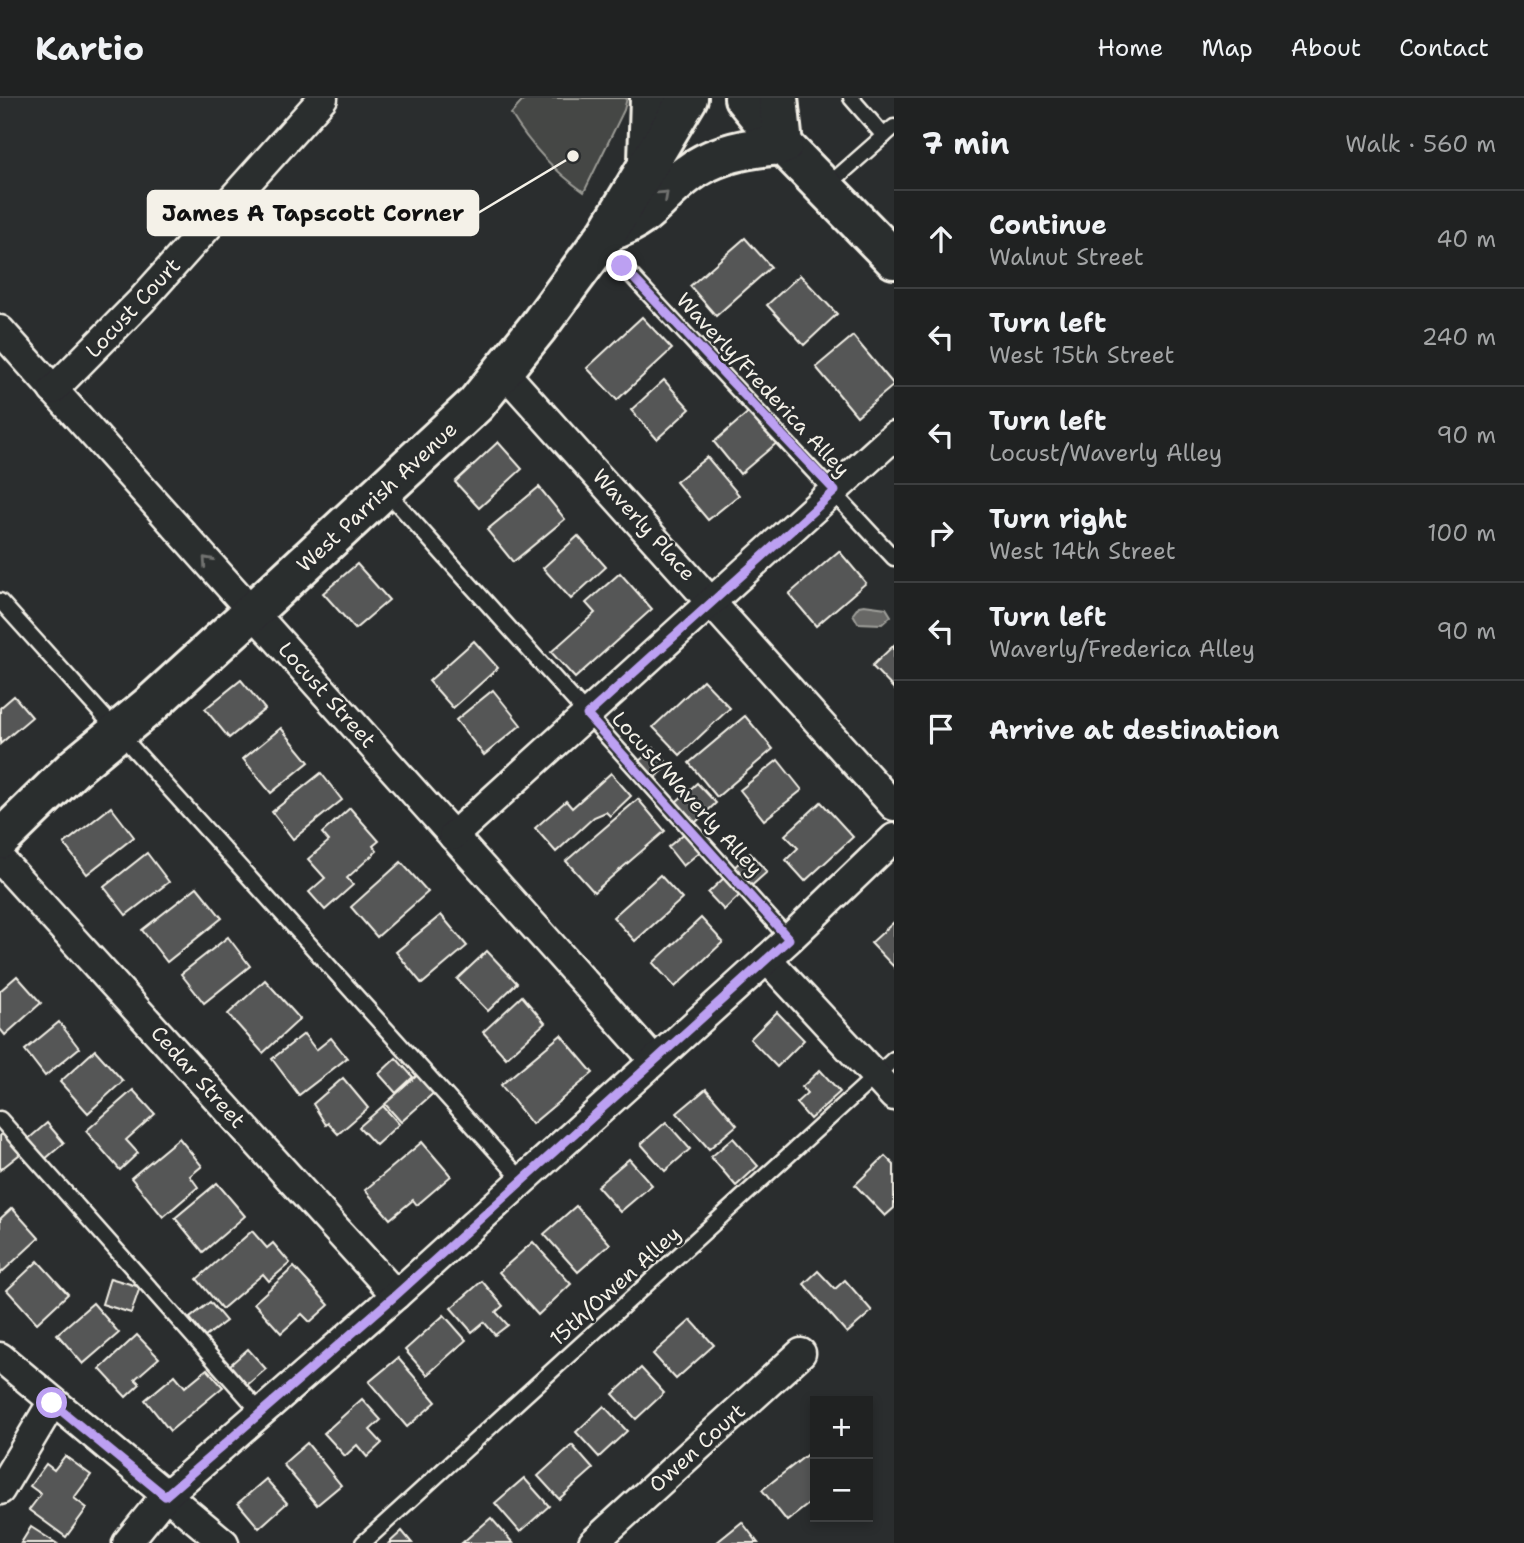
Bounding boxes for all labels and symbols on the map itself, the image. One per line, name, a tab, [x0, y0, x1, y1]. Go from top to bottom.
callout: James A Tapscott Corner	[148, 191, 478, 235]
one-way arrow	[656, 191, 669, 204]
text: James A Tapscott Corner	[162, 198, 464, 228]
route end	[606, 250, 637, 281]
street label: Locust Court	[79, 252, 187, 364]
street label: Waverly/Frederica Alley	[670, 287, 856, 483]
street label: West Parrish Avenue	[291, 415, 463, 579]
street label: Waverly Place	[586, 463, 702, 587]
one-way arrow	[202, 557, 215, 570]
street label: Locust Street	[272, 636, 382, 754]
street label: Locust/Waverly Alley	[605, 705, 769, 883]
street label: Cedar Street	[144, 1020, 252, 1134]
street label: 15th/Owen Alley	[544, 1220, 686, 1352]
route start	[36, 1387, 67, 1418]
street label: Owen Court	[643, 1397, 751, 1499]

